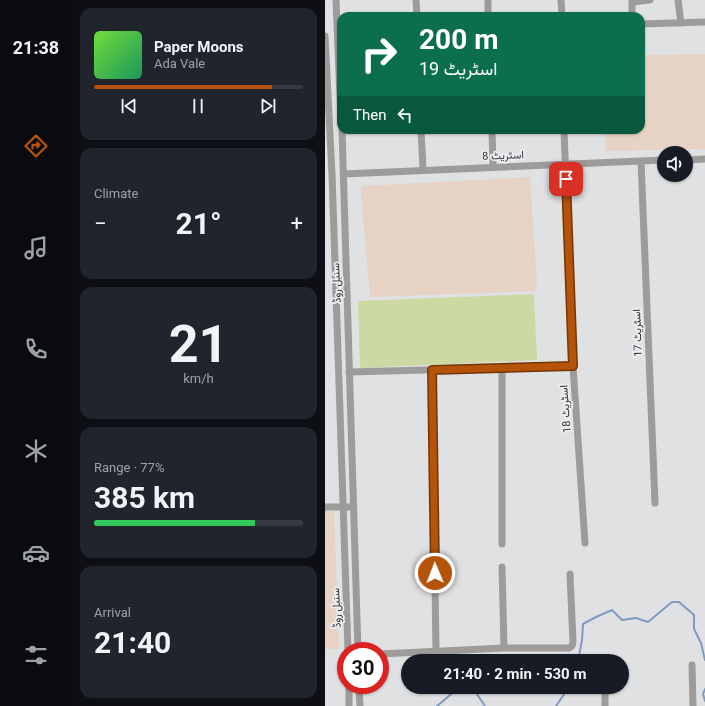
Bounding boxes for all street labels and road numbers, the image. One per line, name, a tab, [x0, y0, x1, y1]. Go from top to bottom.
street label: اسٹریٹ 8	[482, 148, 524, 163]
street label: سنبل روڈ	[329, 262, 344, 303]
street label: اسٹریٹ 17	[630, 309, 645, 357]
street label: اسٹریٹ 18	[557, 385, 574, 433]
street label: سنبل روڈ	[329, 587, 344, 628]

